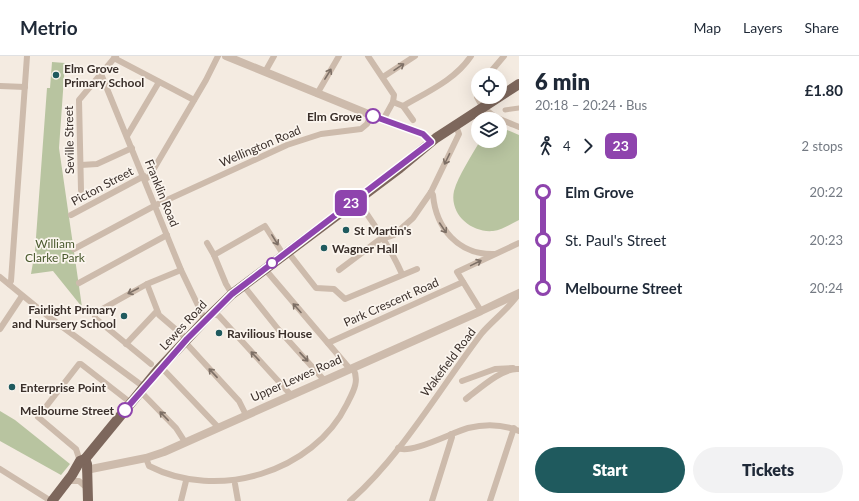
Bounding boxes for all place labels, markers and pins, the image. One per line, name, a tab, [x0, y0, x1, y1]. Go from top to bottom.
place label: Elm Grove Primary School	[64, 61, 144, 90]
marker: Elm Grove Primary School	[51, 70, 61, 80]
marker: Elm Grove	[365, 108, 381, 124]
place label: Elm Grove	[307, 109, 363, 124]
place label: St Martin's	[354, 223, 411, 238]
marker: St Martin's	[341, 225, 351, 235]
place label: Wagner Hall	[332, 241, 398, 256]
marker: Wagner Hall	[319, 243, 329, 253]
unlabelled marker	[266, 257, 278, 269]
place label: Fairlight Primary and Nursery School	[12, 302, 117, 331]
marker: Fairlight Primary and Nursery School	[119, 311, 129, 321]
place label: Ravilious House	[227, 326, 313, 341]
marker: Ravilious House	[214, 328, 224, 338]
place label: Enterprise Point	[20, 380, 106, 395]
marker: Enterprise Point	[7, 382, 17, 392]
marker: Melbourne Street	[117, 402, 133, 418]
place label: Melbourne Street	[20, 403, 115, 418]

